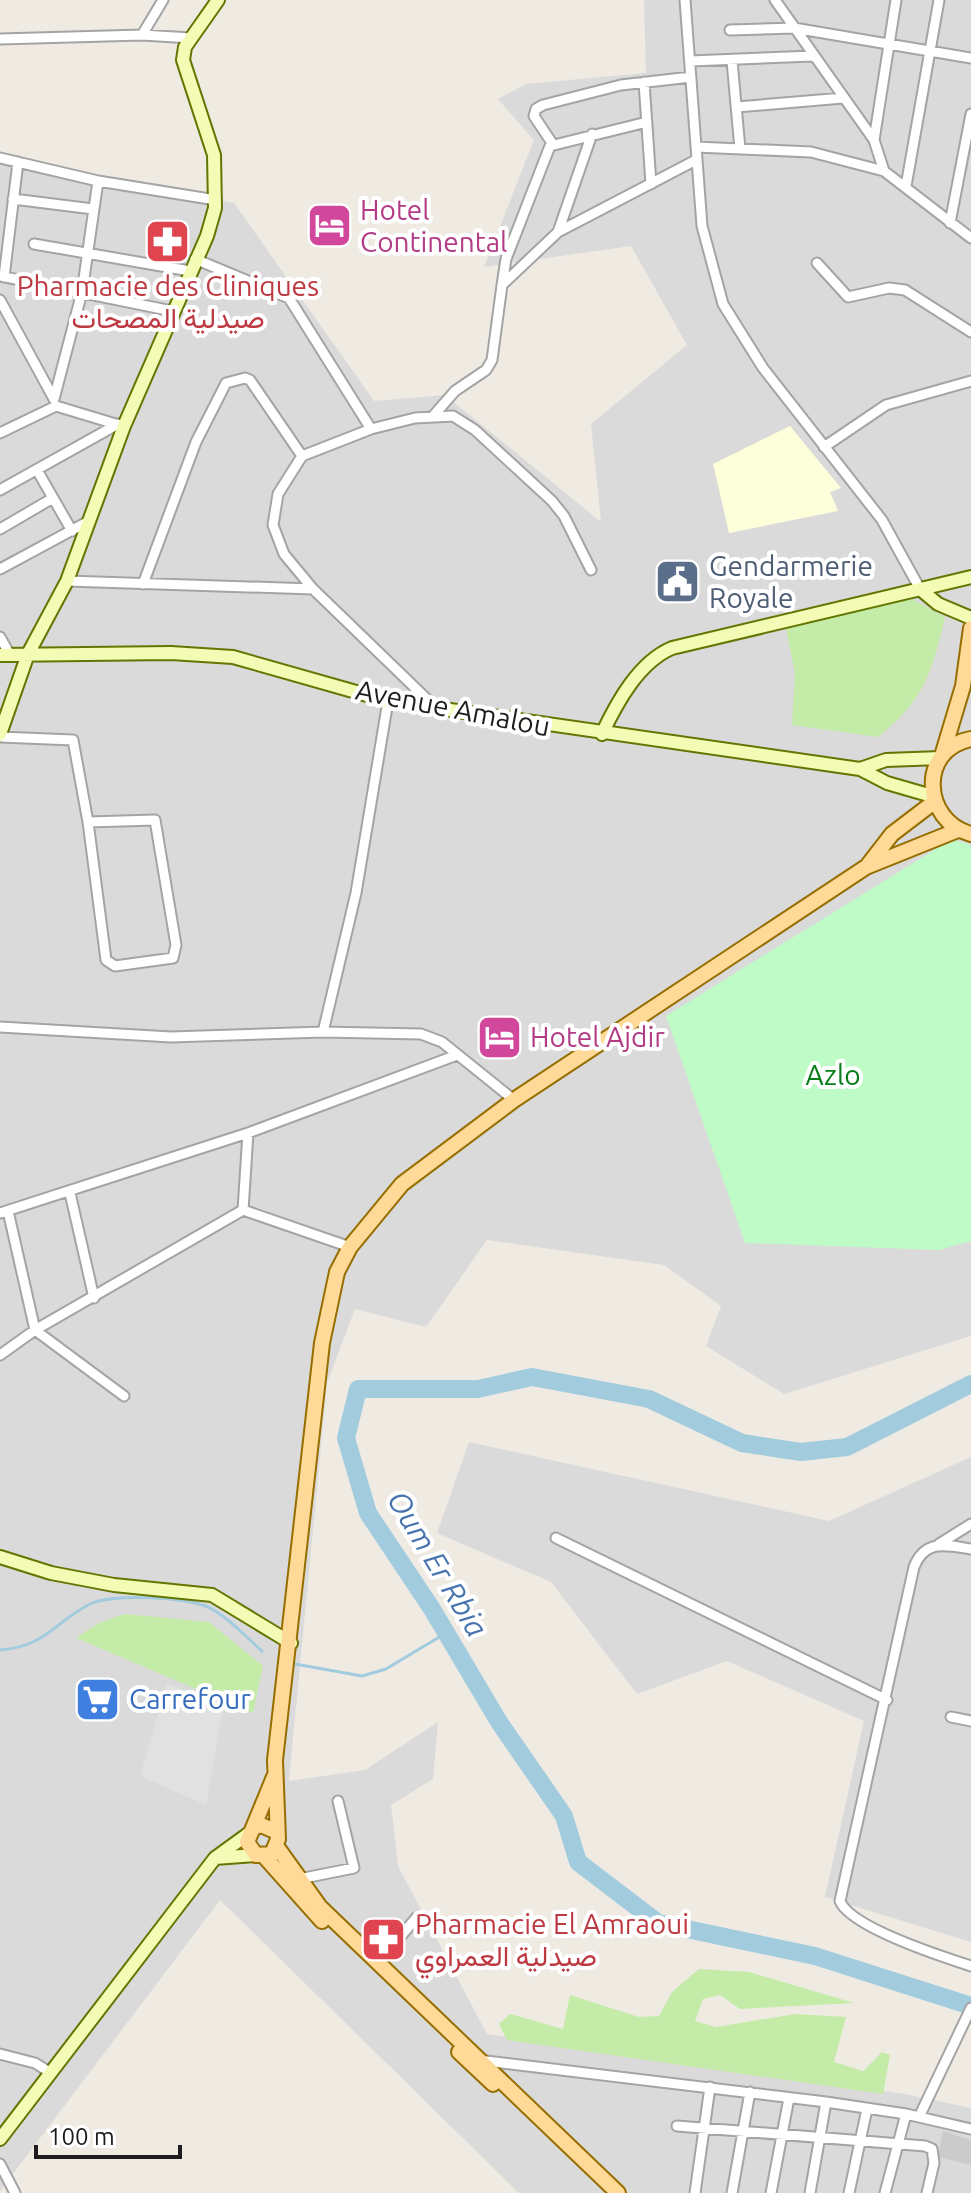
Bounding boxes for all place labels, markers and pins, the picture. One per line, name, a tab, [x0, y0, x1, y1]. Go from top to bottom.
place label: Hotel Continental	[360, 194, 507, 257]
hotel icon: Hotel Continental	[305, 202, 353, 250]
pharmacy icon: Pharmacie des Cliniques صيدلية المصحات	[144, 218, 192, 266]
place label: Pharmacie des Cliniques صيدلية المصحات	[17, 270, 319, 334]
place label: Gendarmerie Royale	[709, 550, 873, 613]
public building icon: Gendarmerie Royale	[654, 558, 702, 606]
hotel icon: Hotel Ajdir	[475, 1013, 523, 1061]
place label: Hotel Ajdir	[530, 1021, 665, 1052]
supermarket icon: Carrefour	[74, 1675, 122, 1723]
place label: Carrefour	[129, 1683, 251, 1714]
place label: Pharmacie El Amraoui صيدلية العمراوي	[415, 1908, 689, 1979]
pharmacy icon: Pharmacie El Amraoui صيدلية العمراوي	[360, 1916, 408, 1964]

